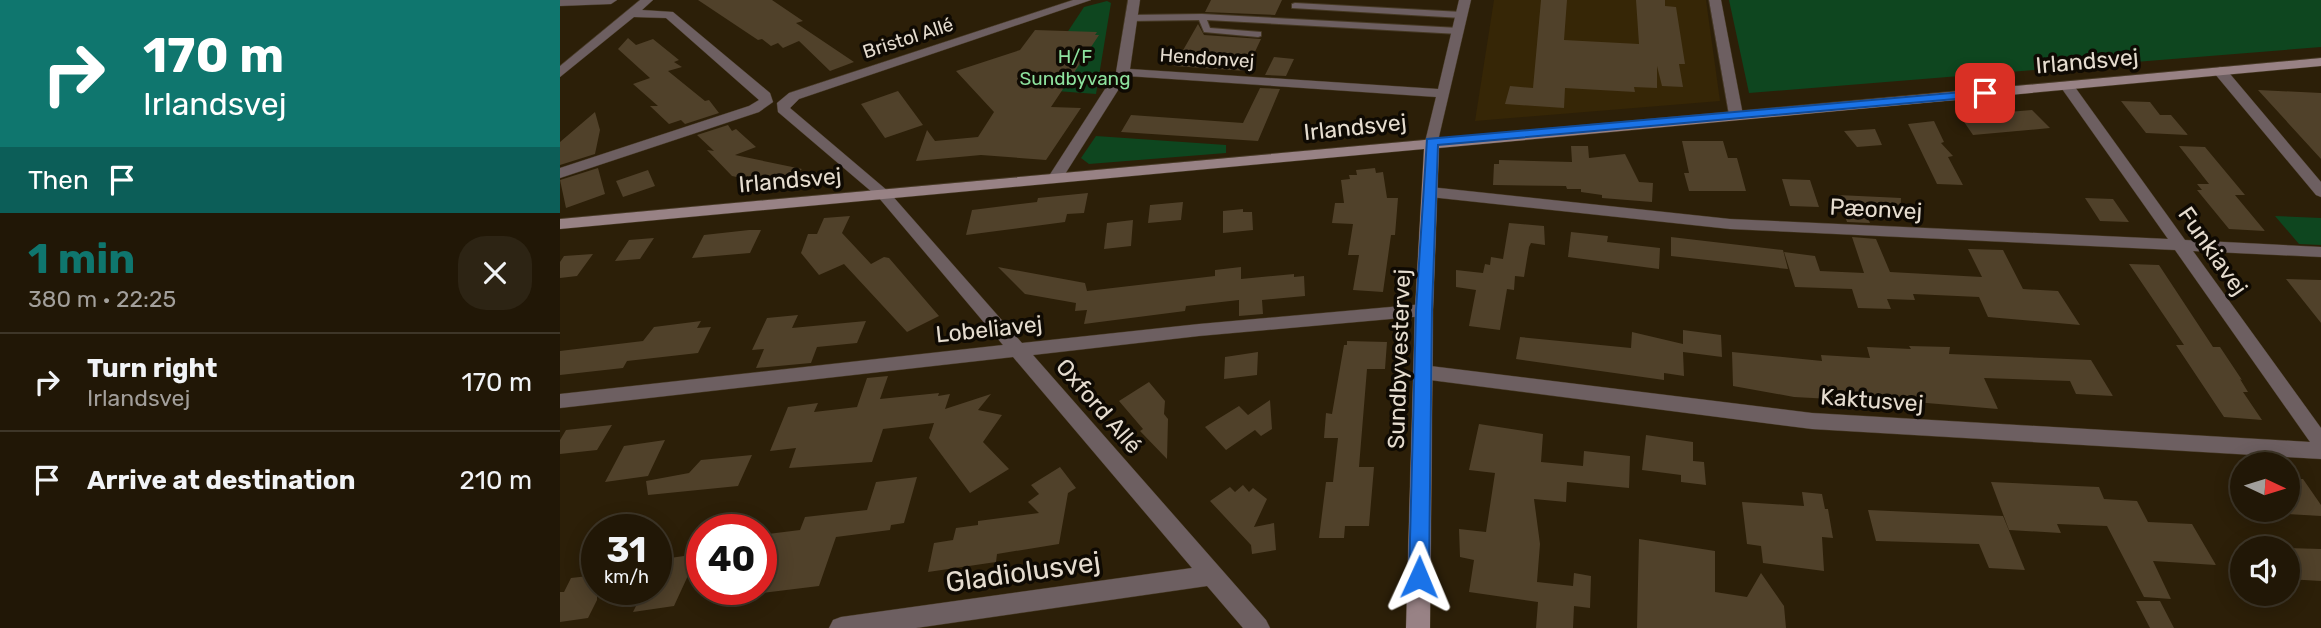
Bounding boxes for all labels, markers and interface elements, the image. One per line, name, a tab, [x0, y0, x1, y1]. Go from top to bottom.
street label: Bristol Allé	[860, 13, 956, 63]
text: 170 m	[143, 26, 284, 84]
icon: right	[28, 28, 119, 119]
street label: Hendonvej	[1159, 43, 1255, 73]
street label: Irlandsvej	[2034, 43, 2140, 79]
park label: H/F Sundbyvang	[1020, 45, 1130, 90]
pin	[1955, 63, 2015, 123]
icon: arrive	[1966, 74, 2004, 112]
text: Irlandsvej	[143, 85, 287, 123]
street label: Irlandsvej	[1302, 108, 1408, 146]
icon: arrive	[103, 161, 141, 199]
street label: Irlandsvej	[737, 162, 843, 198]
text: Then	[28, 165, 89, 196]
street label: Pæonvej	[1829, 193, 1923, 225]
street label: Funkiavej	[2172, 201, 2254, 301]
text: 1 min	[28, 234, 135, 284]
button: close	[458, 236, 532, 310]
street label: Sundbyvestervej	[1382, 268, 1416, 450]
text: 380 m · 22:25	[28, 285, 176, 313]
street label: Lobeliavej	[934, 309, 1044, 349]
text: Turn right	[87, 353, 217, 384]
street label: Oxford Allé	[1050, 353, 1148, 459]
icon: right	[28, 363, 66, 401]
text: 170 m	[462, 367, 532, 398]
street label: Kaktusvej	[1819, 382, 1925, 418]
text: Irlandsvej	[87, 384, 190, 412]
north arrow	[2230, 452, 2300, 522]
map controls	[2230, 452, 2300, 606]
icon: arrive	[28, 461, 66, 499]
text: Arrive at destination	[87, 465, 355, 496]
text: 210 m	[460, 465, 532, 496]
speed limit sign: 40	[686, 514, 777, 605]
text: 31	[607, 529, 646, 571]
button: sound	[2230, 536, 2300, 606]
position arrow	[1382, 540, 1456, 614]
street label: Gladiolusvej	[943, 545, 1103, 599]
text: km/h	[604, 566, 649, 588]

